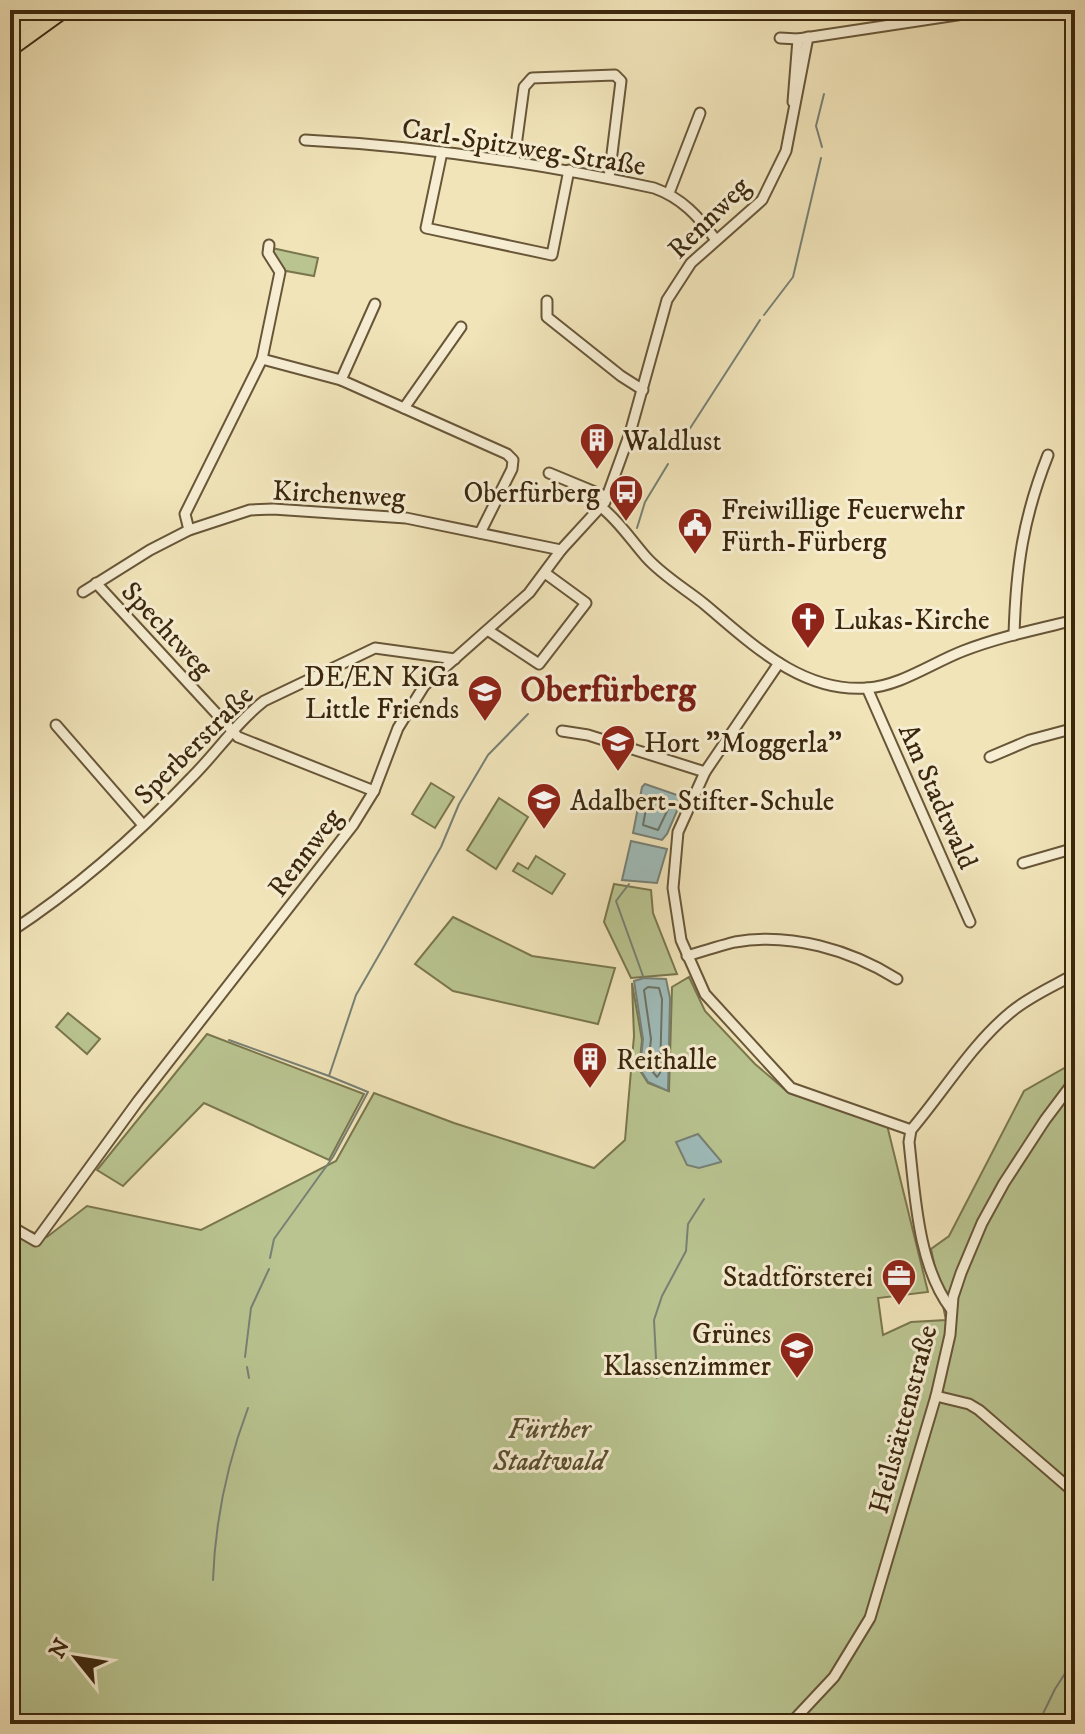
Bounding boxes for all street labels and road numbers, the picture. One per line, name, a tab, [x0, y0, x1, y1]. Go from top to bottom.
street label: Carl-Spitzweg-Straße	[399, 111, 648, 184]
street label: Rennweg	[661, 169, 758, 267]
street label: Kirchenweg	[272, 474, 407, 515]
street label: Spechtweg	[114, 575, 221, 686]
street label: Sperberstraße	[127, 678, 261, 812]
street label: Am Stadtwald	[890, 718, 985, 875]
street label: Rennweg	[260, 801, 350, 904]
street label: Heilstättenstraße	[861, 1321, 945, 1518]

